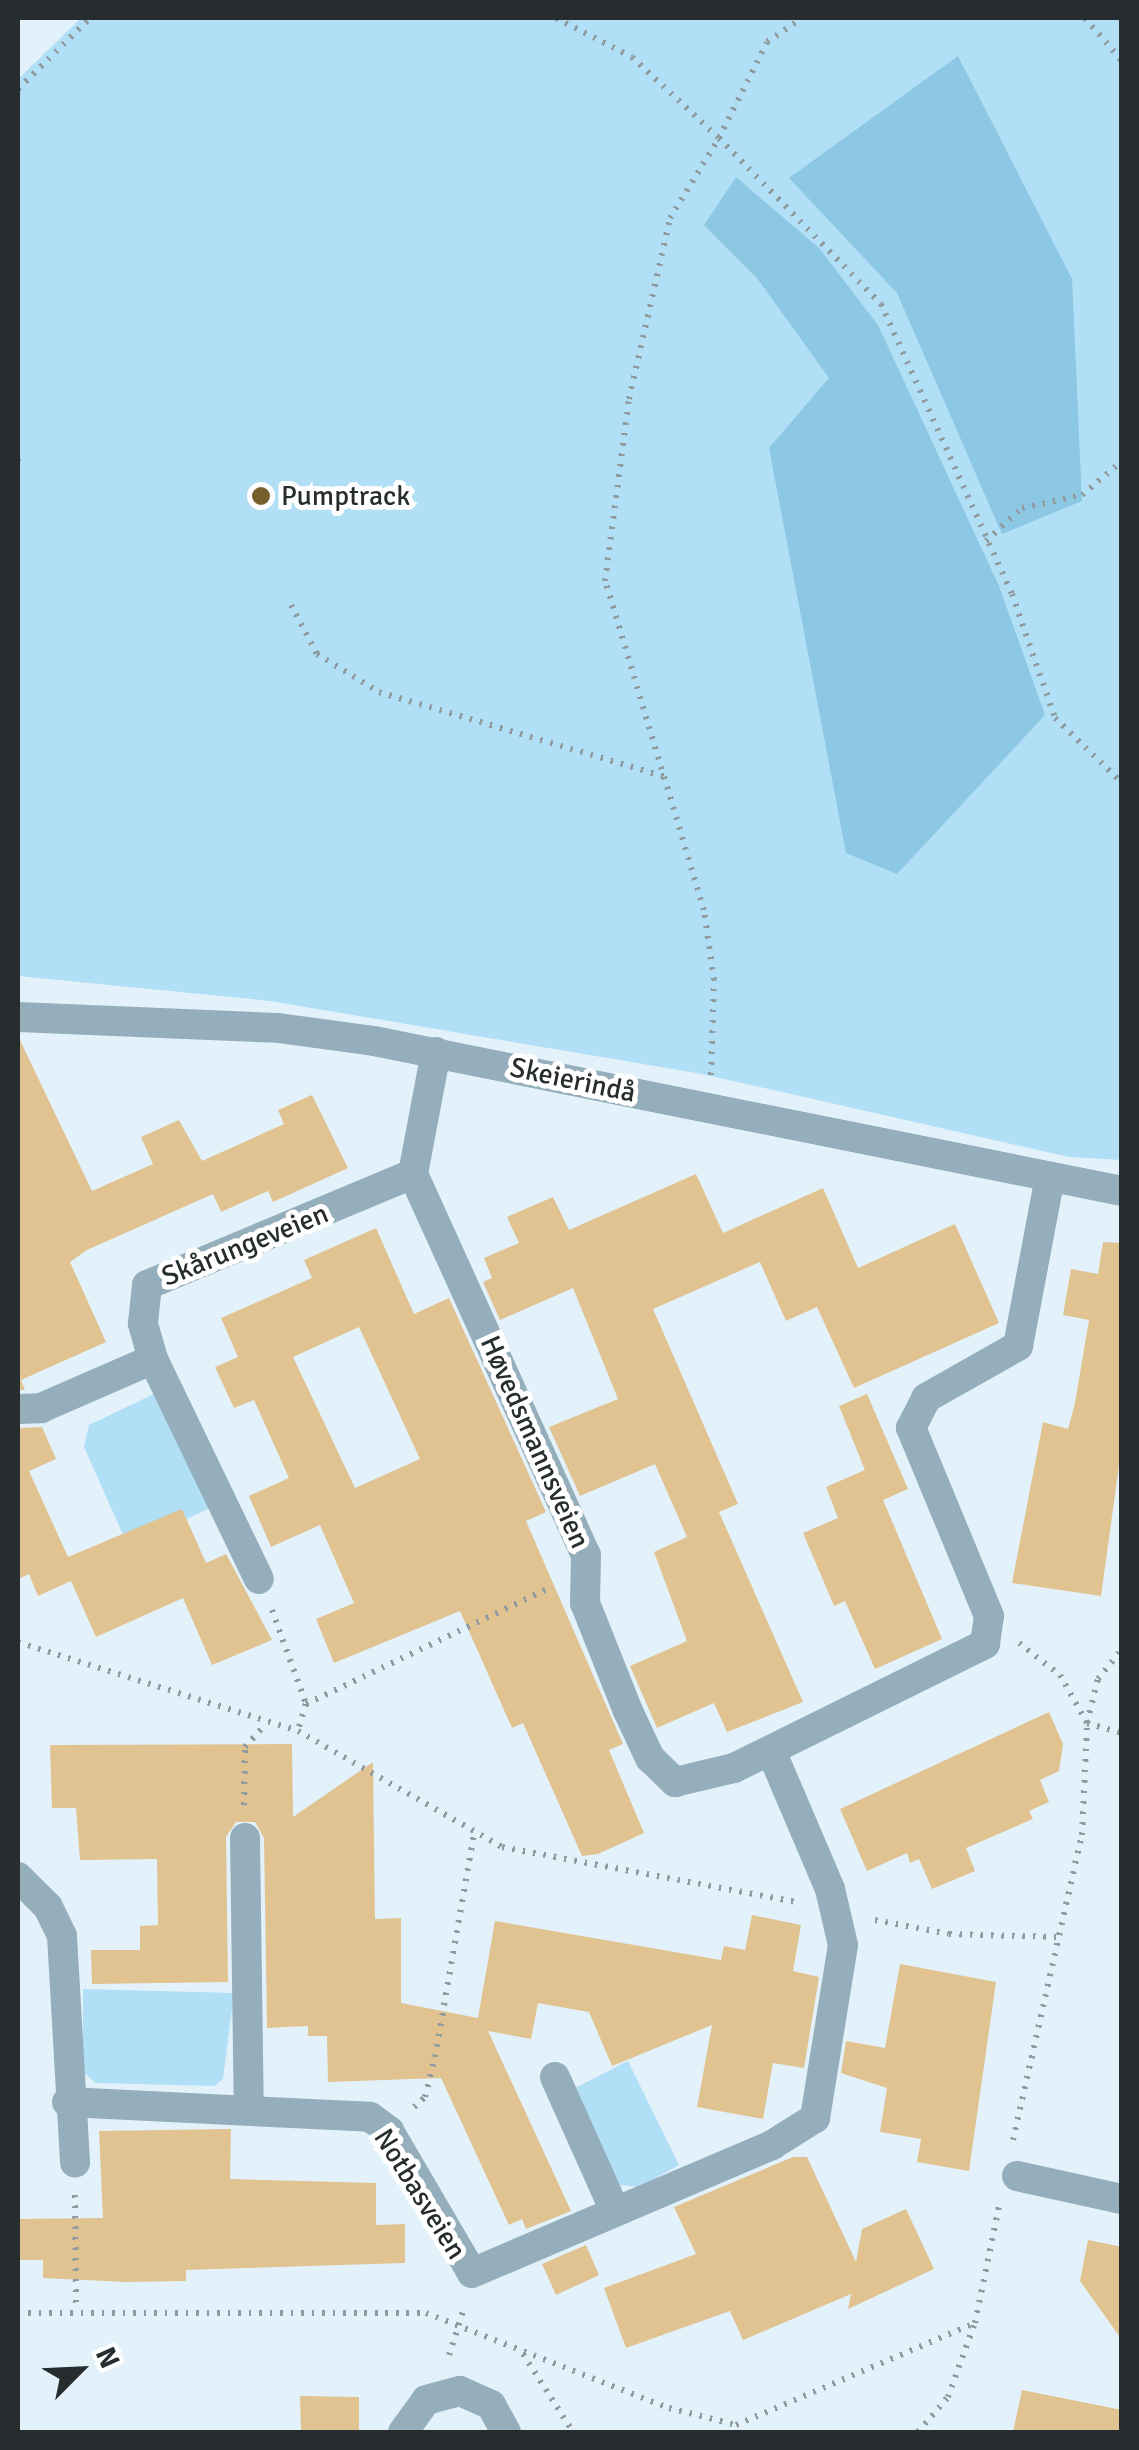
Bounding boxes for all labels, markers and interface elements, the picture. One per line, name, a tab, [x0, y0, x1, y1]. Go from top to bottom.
place label: Pumptrack	[281, 479, 410, 513]
marker: Pumptrack	[250, 485, 272, 507]
street label: Skeierindå	[507, 1050, 639, 1110]
street label: Skårungeveien	[157, 1196, 333, 1294]
street label: Høvedsmannsveien	[473, 1330, 597, 1554]
street label: Notbasveien	[367, 2123, 473, 2265]
north arrow	[30, 2320, 130, 2420]
text: N	[88, 2342, 127, 2374]

